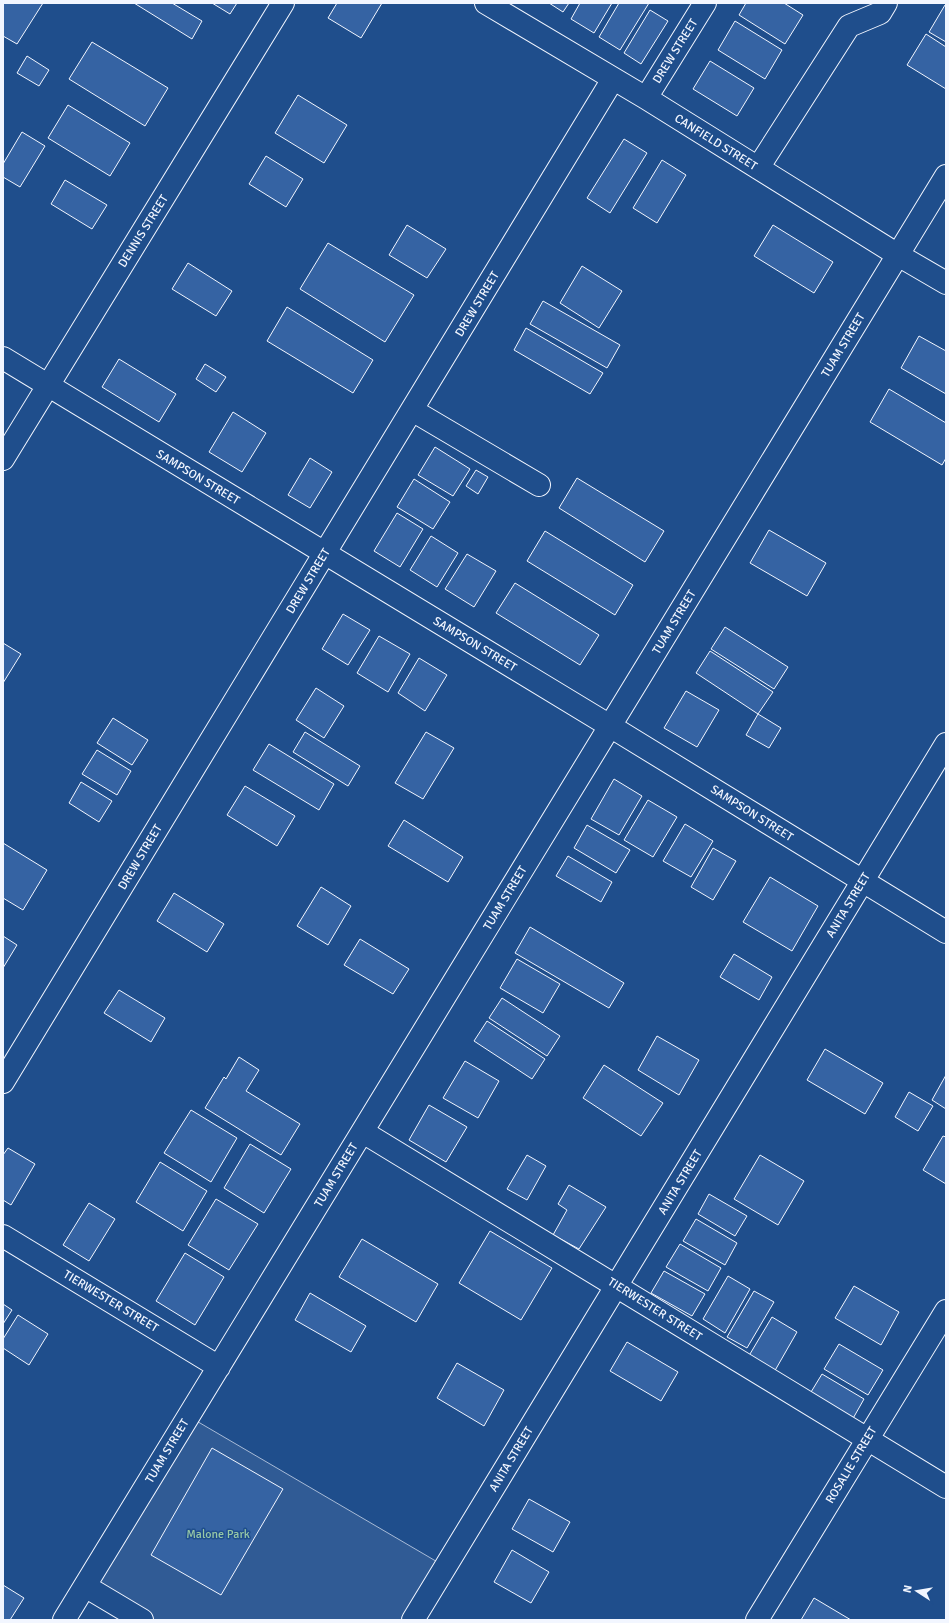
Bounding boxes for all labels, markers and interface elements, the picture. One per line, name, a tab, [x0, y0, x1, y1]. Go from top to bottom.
street label: DREW STREET	[650, 16, 701, 86]
street label: CANFIELD STREET	[672, 111, 760, 174]
street label: DENNIS STREET	[115, 192, 172, 270]
street label: DREW STREET	[452, 269, 503, 340]
street label: TUAM STREET	[818, 310, 869, 380]
street label: SAMPSON STREET	[153, 447, 242, 508]
street label: DREW STREET	[283, 546, 334, 617]
street label: TUAM STREET	[649, 587, 700, 657]
street label: SAMPSON STREET	[430, 614, 519, 675]
street label: SAMPSON STREET	[708, 782, 796, 845]
street label: DREW STREET	[115, 822, 166, 893]
street label: TUAM STREET	[480, 863, 531, 933]
street label: ANITA STREET	[823, 870, 874, 940]
street label: TUAM STREET	[311, 1140, 362, 1210]
street label: ANITA STREET	[655, 1147, 706, 1217]
street label: TIERWESTER STREET	[61, 1267, 161, 1336]
street label: TIERWESTER STREET	[605, 1274, 705, 1344]
street label: TUAM STREET	[142, 1416, 193, 1486]
street label: ANITA STREET	[486, 1424, 537, 1494]
street label: ROSALIE STREET	[823, 1424, 880, 1506]
park label: Malone Park	[186, 1527, 250, 1542]
north arrow	[897, 1571, 937, 1611]
text: N	[901, 1584, 915, 1594]

